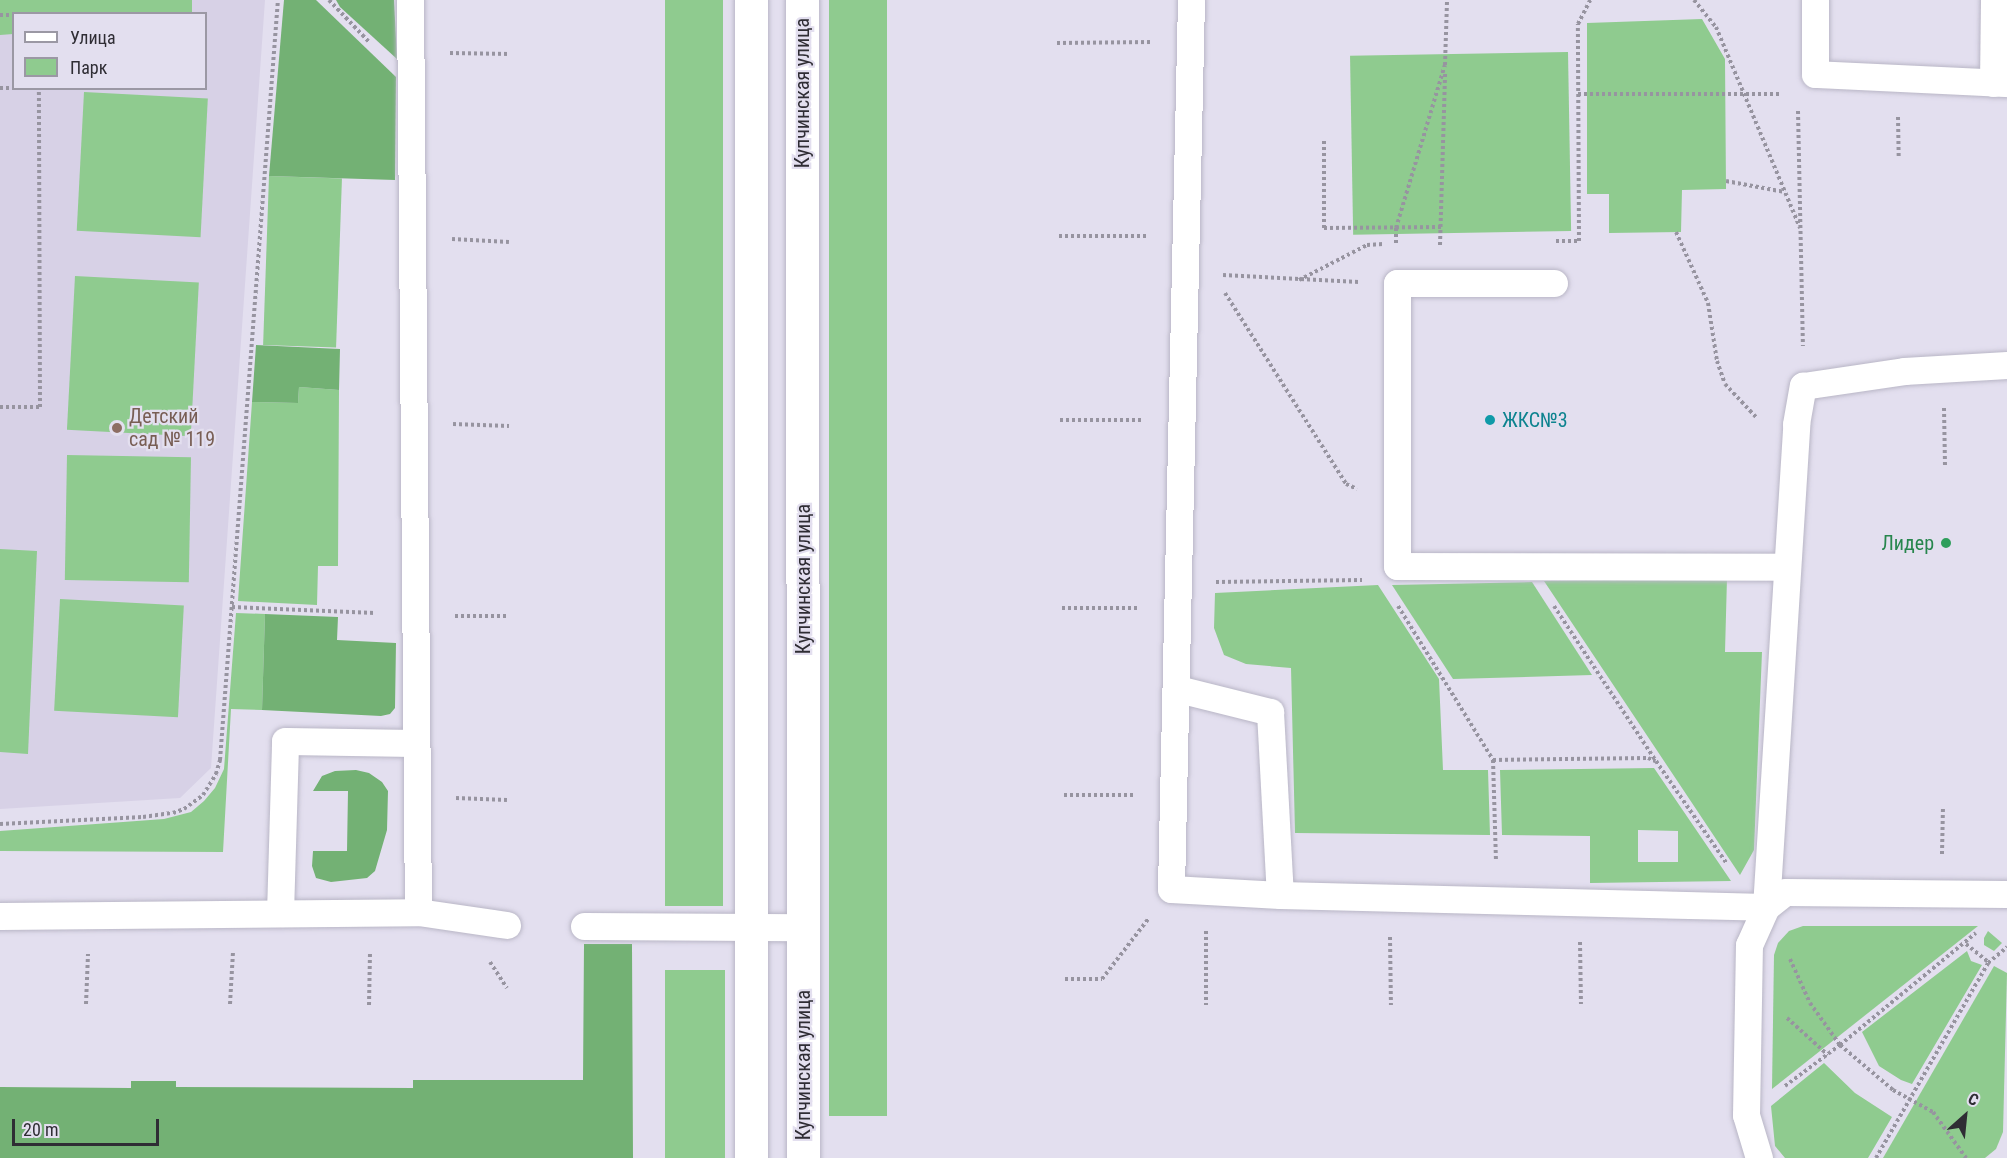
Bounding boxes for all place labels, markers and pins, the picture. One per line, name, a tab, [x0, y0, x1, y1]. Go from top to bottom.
place label: Детский сад № 119	[129, 404, 215, 451]
place label: ЖКС№3	[1502, 408, 1568, 432]
marker: ЖКС№3	[1483, 413, 1497, 427]
marker: Детский сад № 119	[110, 421, 124, 435]
place label: Лидер	[1882, 531, 1934, 555]
marker: Лидер	[1939, 536, 1953, 550]

